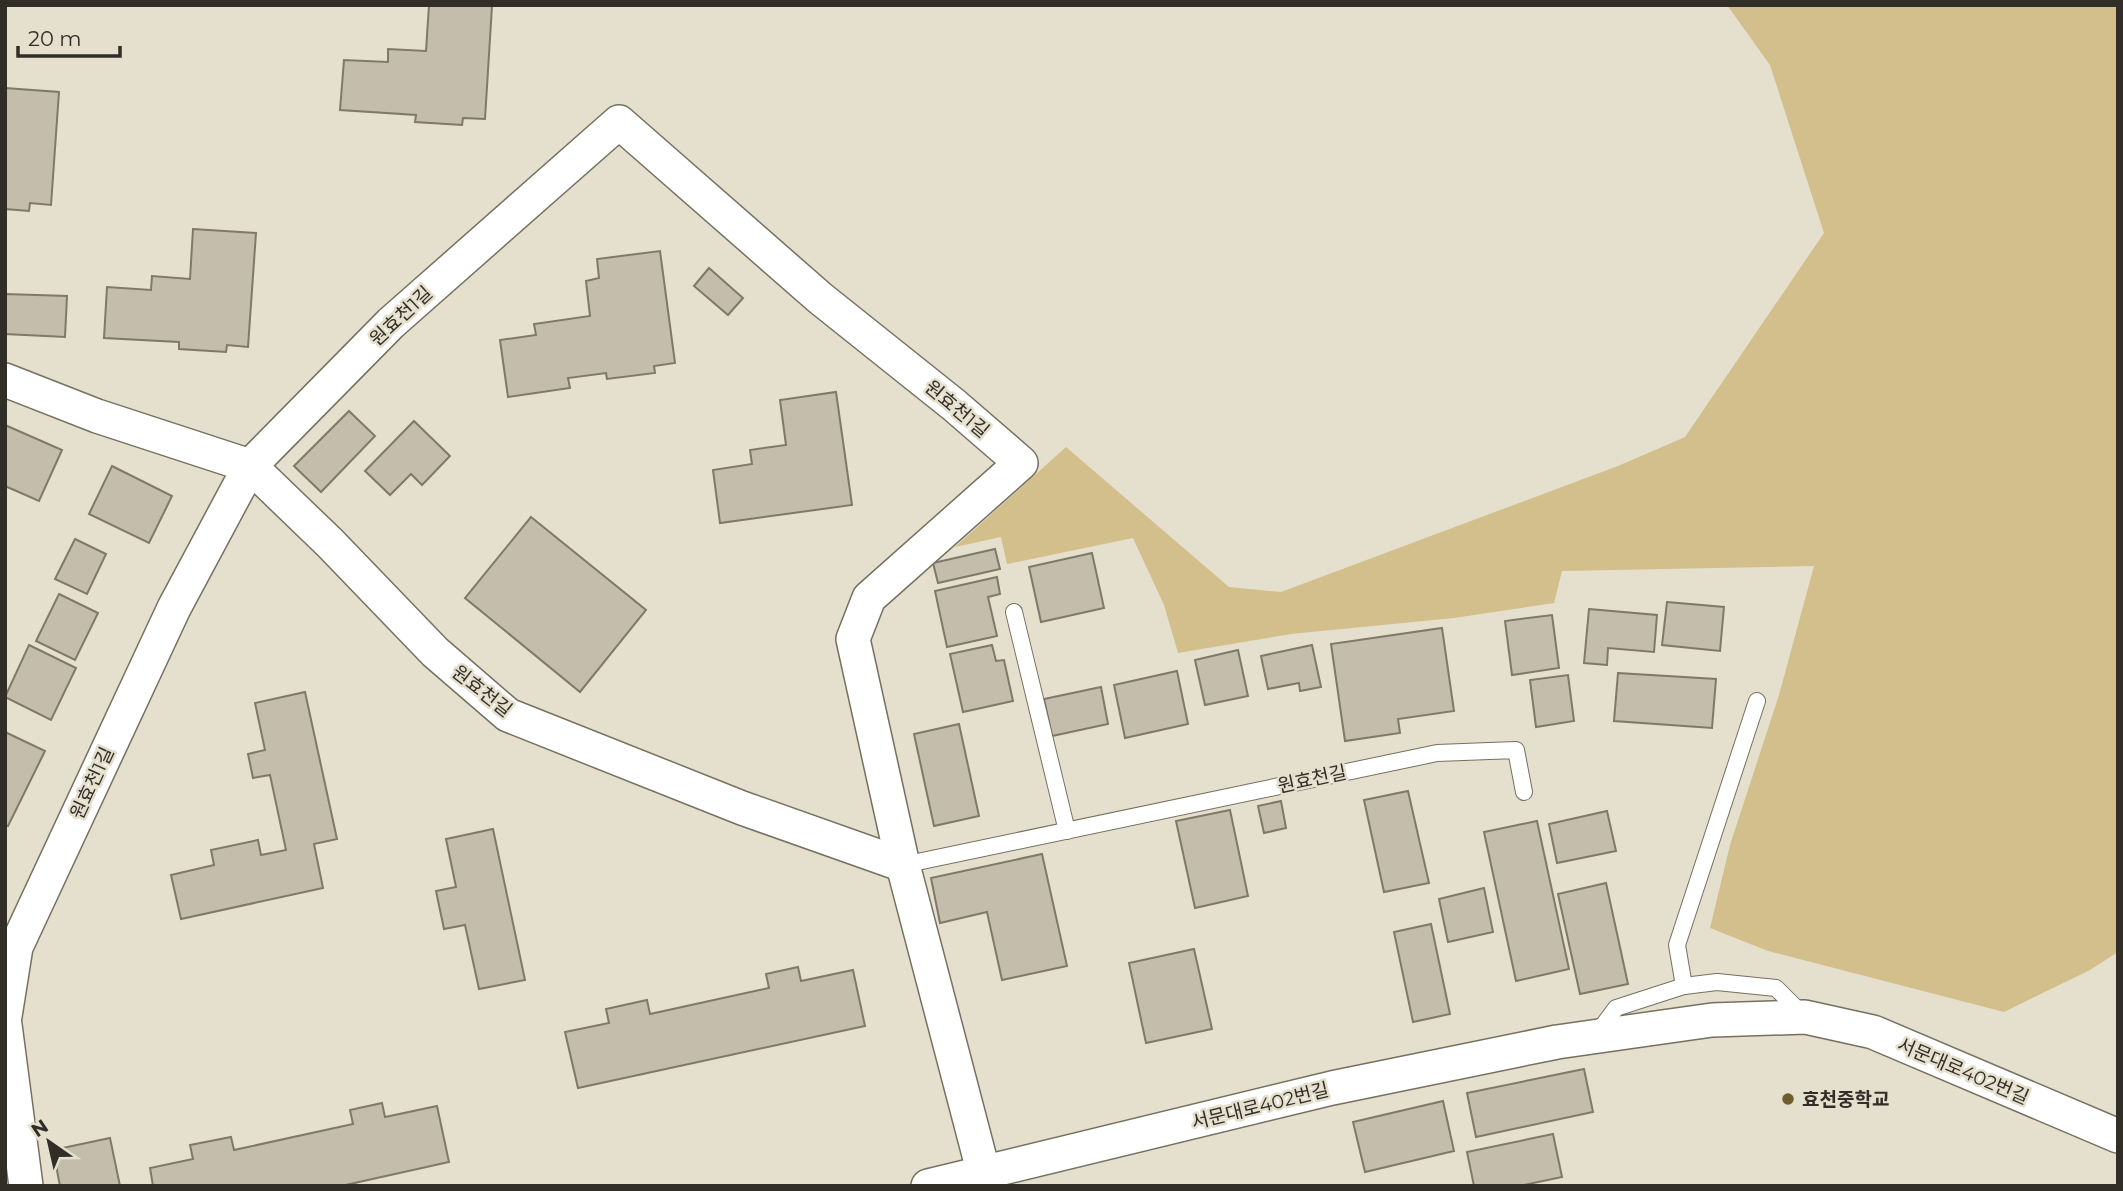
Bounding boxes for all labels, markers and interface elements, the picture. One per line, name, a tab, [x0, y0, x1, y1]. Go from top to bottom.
scale bar	[18, 14, 119, 58]
text: 20 m	[28, 26, 82, 51]
street label: 원효천1길	[365, 281, 437, 351]
street label: 원효천1길	[920, 376, 994, 442]
street label: 원효천길	[447, 660, 517, 722]
street label: 원효천1길	[65, 743, 119, 823]
street label: 원효천길	[1275, 760, 1349, 798]
street label: 서문대로402번길	[1894, 1033, 2032, 1109]
street label: 서문대로402번길	[1189, 1078, 1331, 1134]
place label: 효천중학교	[1802, 1088, 1889, 1111]
marker: 효천중학교	[1780, 1091, 1796, 1107]
north arrow	[14, 1107, 84, 1177]
text: N	[27, 1114, 53, 1142]

